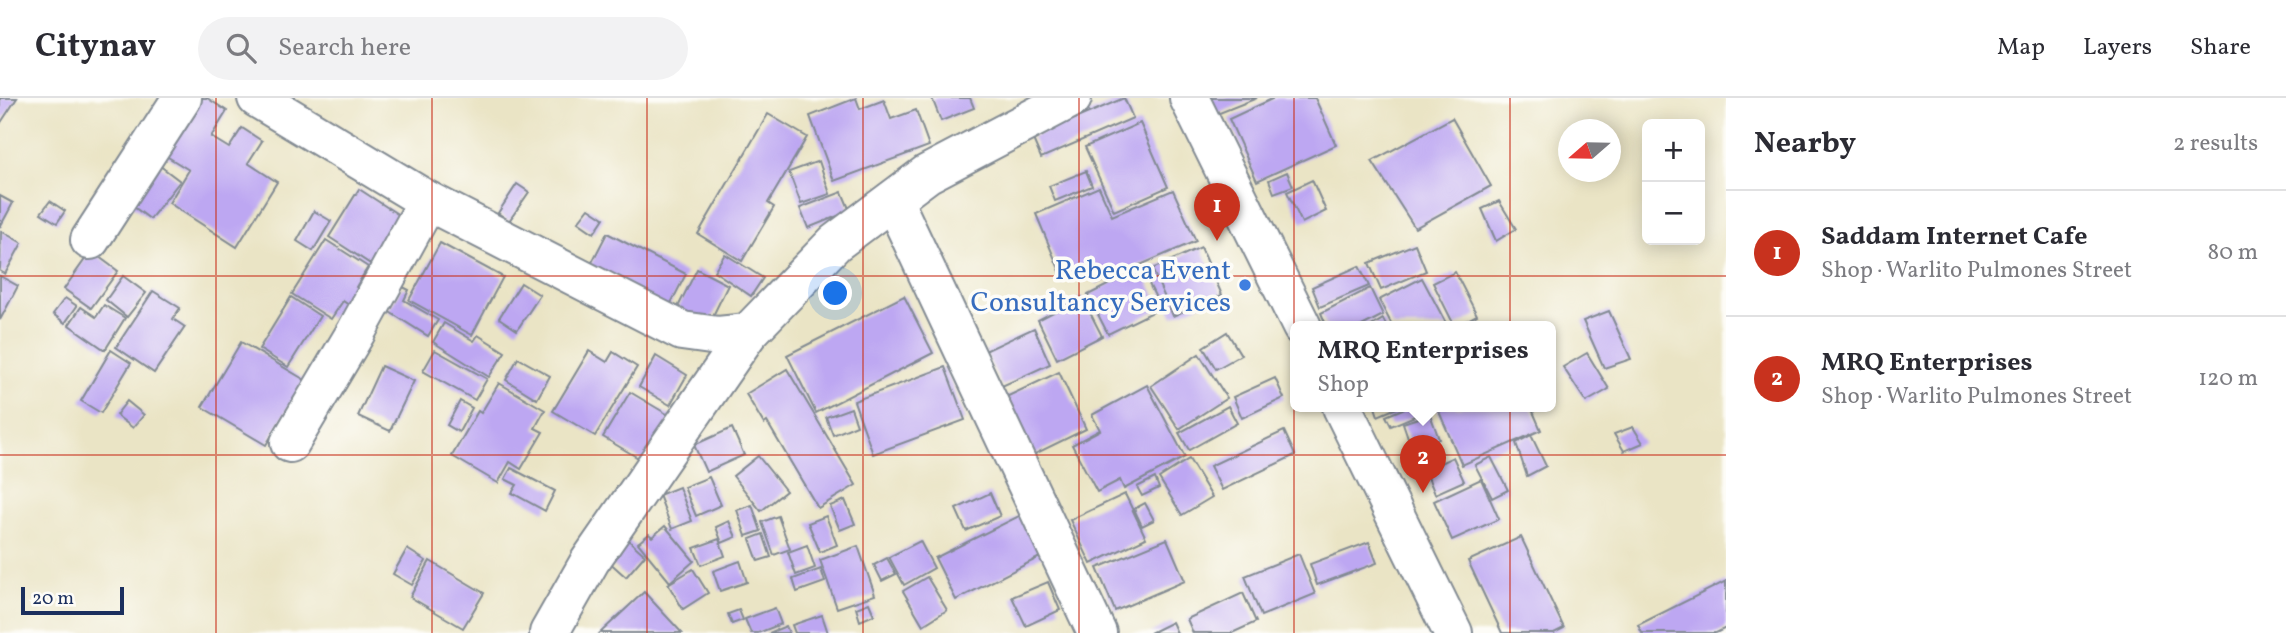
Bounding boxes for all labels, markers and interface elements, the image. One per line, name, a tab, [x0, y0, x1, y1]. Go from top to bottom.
search box	[198, 17, 688, 80]
text: Citynav	[35, 25, 156, 71]
icon: search	[222, 29, 260, 67]
text: Search here	[278, 30, 411, 66]
text: Map	[1997, 31, 2045, 65]
text: Layers	[2083, 31, 2152, 65]
text: Share	[2190, 31, 2251, 65]
north arrow	[1558, 119, 1621, 182]
map controls	[1642, 119, 1705, 245]
button: +	[1642, 119, 1705, 182]
text: Nearby	[1754, 123, 1856, 165]
text: 2 results	[2173, 128, 2258, 160]
button: −	[1642, 182, 1705, 245]
pin: 1	[1194, 183, 1240, 241]
text: Saddam Internet Cafe	[1821, 219, 2087, 255]
text: 1	[1772, 237, 1782, 269]
text: 80 m	[2208, 237, 2258, 269]
place label: Rebecca Event Consultancy Services	[971, 252, 1231, 323]
text: Shop · Warlito Pulmones Street	[1821, 255, 2132, 287]
your location	[818, 276, 852, 310]
marker: Rebecca Event Consultancy Services	[1237, 277, 1253, 293]
popup	[1290, 321, 1556, 412]
text: MRQ Enterprises	[1317, 333, 1529, 369]
text: MRQ Enterprises	[1821, 345, 2033, 381]
text: 2	[1771, 363, 1783, 395]
text: 120 m	[2198, 363, 2258, 395]
text: Shop	[1317, 369, 1369, 401]
text: Shop · Warlito Pulmones Street	[1821, 381, 2132, 413]
pin: 2	[1400, 435, 1446, 493]
scale bar	[21, 584, 124, 616]
text: 20 m	[32, 586, 74, 612]

